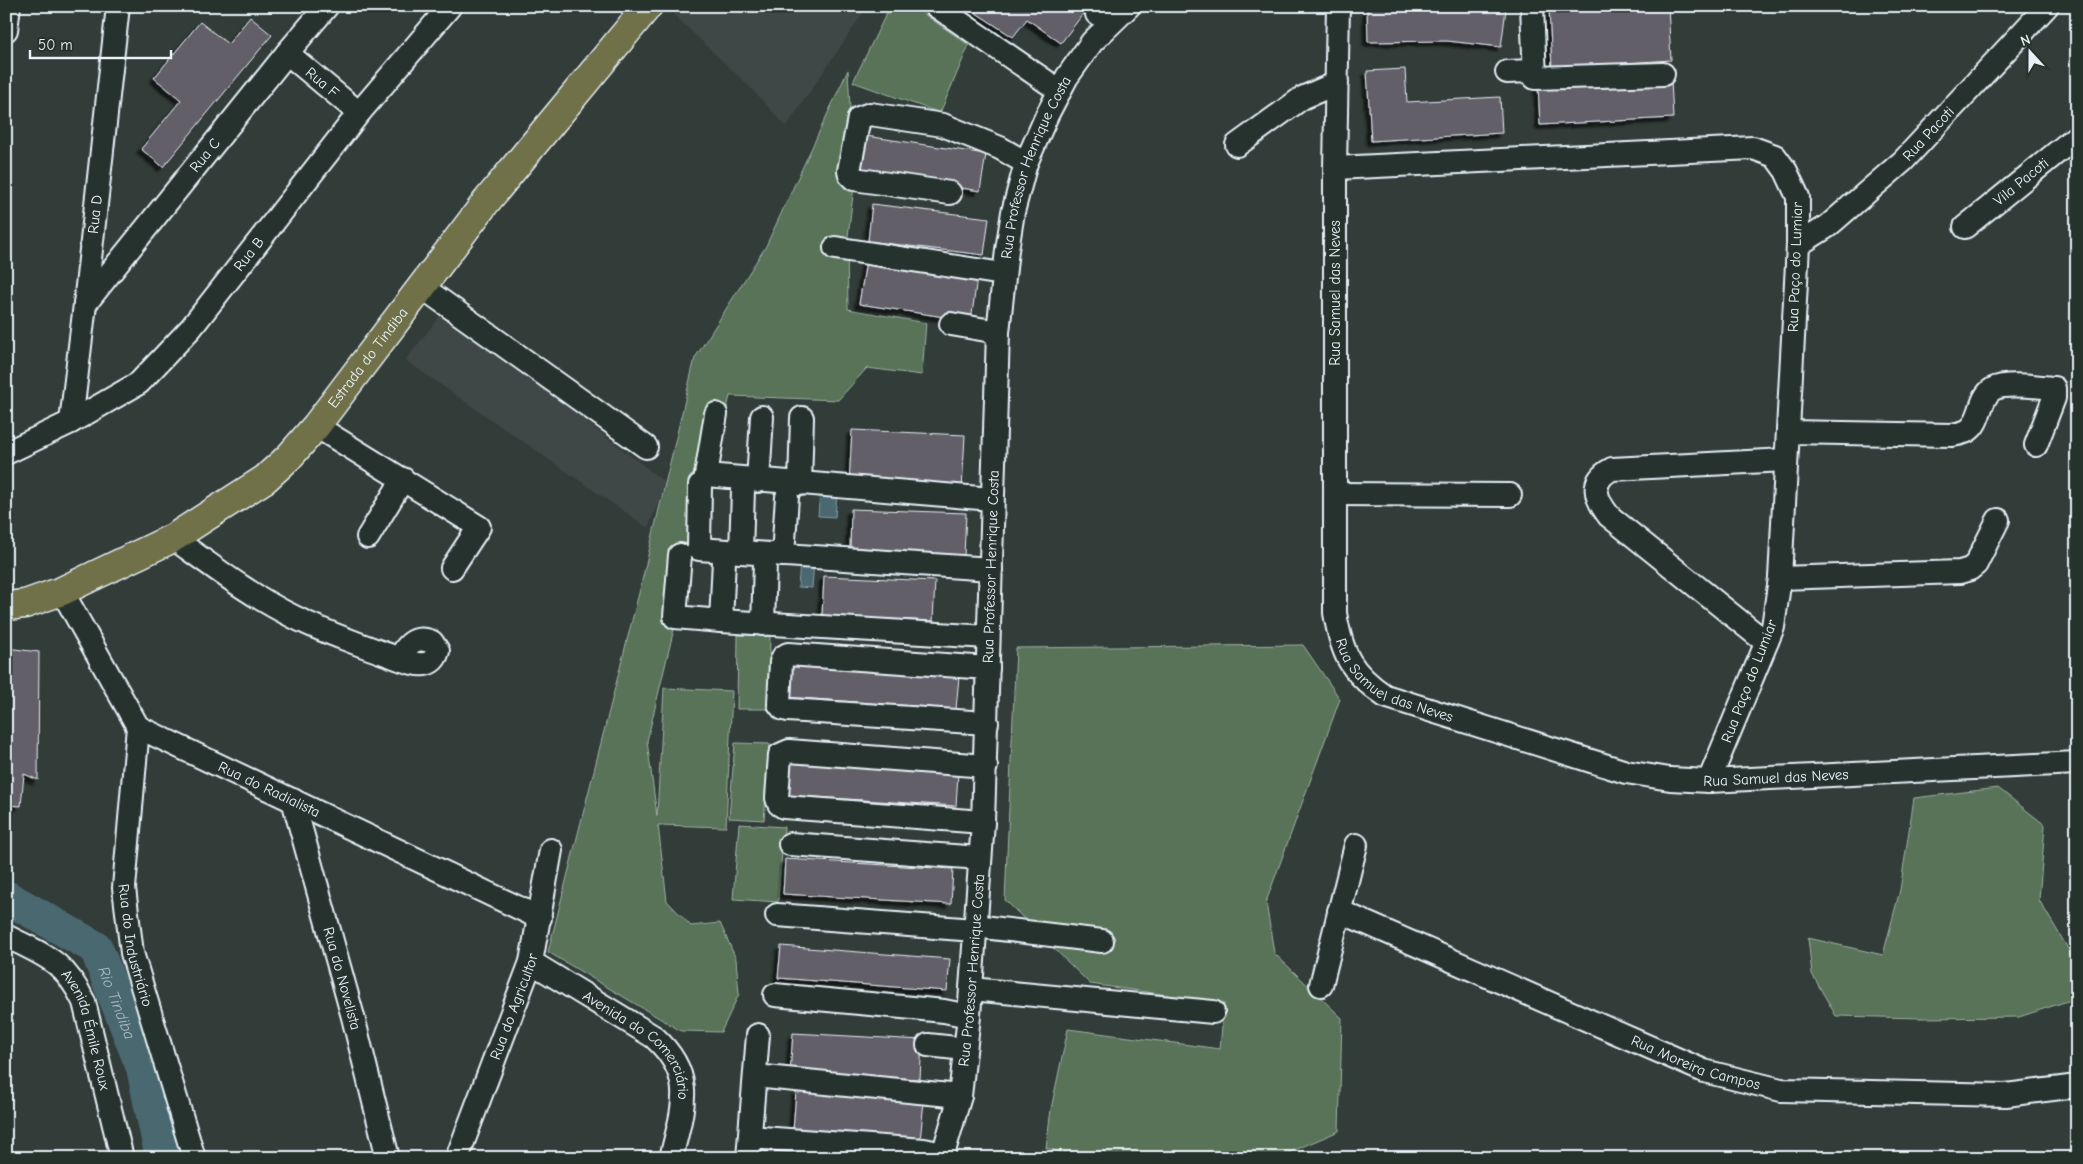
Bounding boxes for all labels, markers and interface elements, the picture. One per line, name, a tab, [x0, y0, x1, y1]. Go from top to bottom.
scale bar	[30, 28, 171, 60]
north arrow	[2006, 28, 2056, 78]
text: N	[2018, 31, 2033, 50]
text: 50 m	[38, 36, 73, 54]
street label: Rua F	[302, 63, 343, 102]
street label: Rua Professor Henrique Costa	[997, 73, 1075, 260]
street label: Rua Pacoti	[1899, 103, 1958, 165]
street label: Rua C	[186, 135, 224, 176]
street label: Vila Pacoti	[1990, 154, 2052, 209]
street label: Rua D	[84, 194, 106, 235]
street label: Rua Paço do Lumiar	[1784, 201, 1806, 332]
street label: Rua Samuel das Neves	[1326, 220, 1344, 366]
street label: Rua B	[230, 233, 268, 275]
street label: Estrada do Tindiba	[324, 304, 412, 411]
street label: Rua Professor Henrique Costa	[979, 470, 1003, 663]
street label: Rua Paço do Lumiar	[1717, 617, 1781, 745]
street label: Rua Samuel das Neves	[1332, 636, 1455, 726]
street label: Rua do Radialista	[215, 757, 323, 821]
street label: Rua Samuel das Neves	[1703, 765, 1849, 790]
street label: Rua Professor Henrique Costa	[954, 873, 988, 1067]
street label: Rua do Industriário	[115, 883, 157, 1009]
street label: Rua do Novelista	[320, 925, 365, 1032]
street label: Rua do Agricultor	[486, 952, 541, 1062]
water label: Rio Tindiba	[94, 964, 139, 1042]
street label: Avenida Émile Roux	[57, 965, 114, 1093]
street label: Avenida do Comerciário	[579, 987, 692, 1100]
street label: Rua Moreira Campos	[1628, 1031, 1762, 1094]

